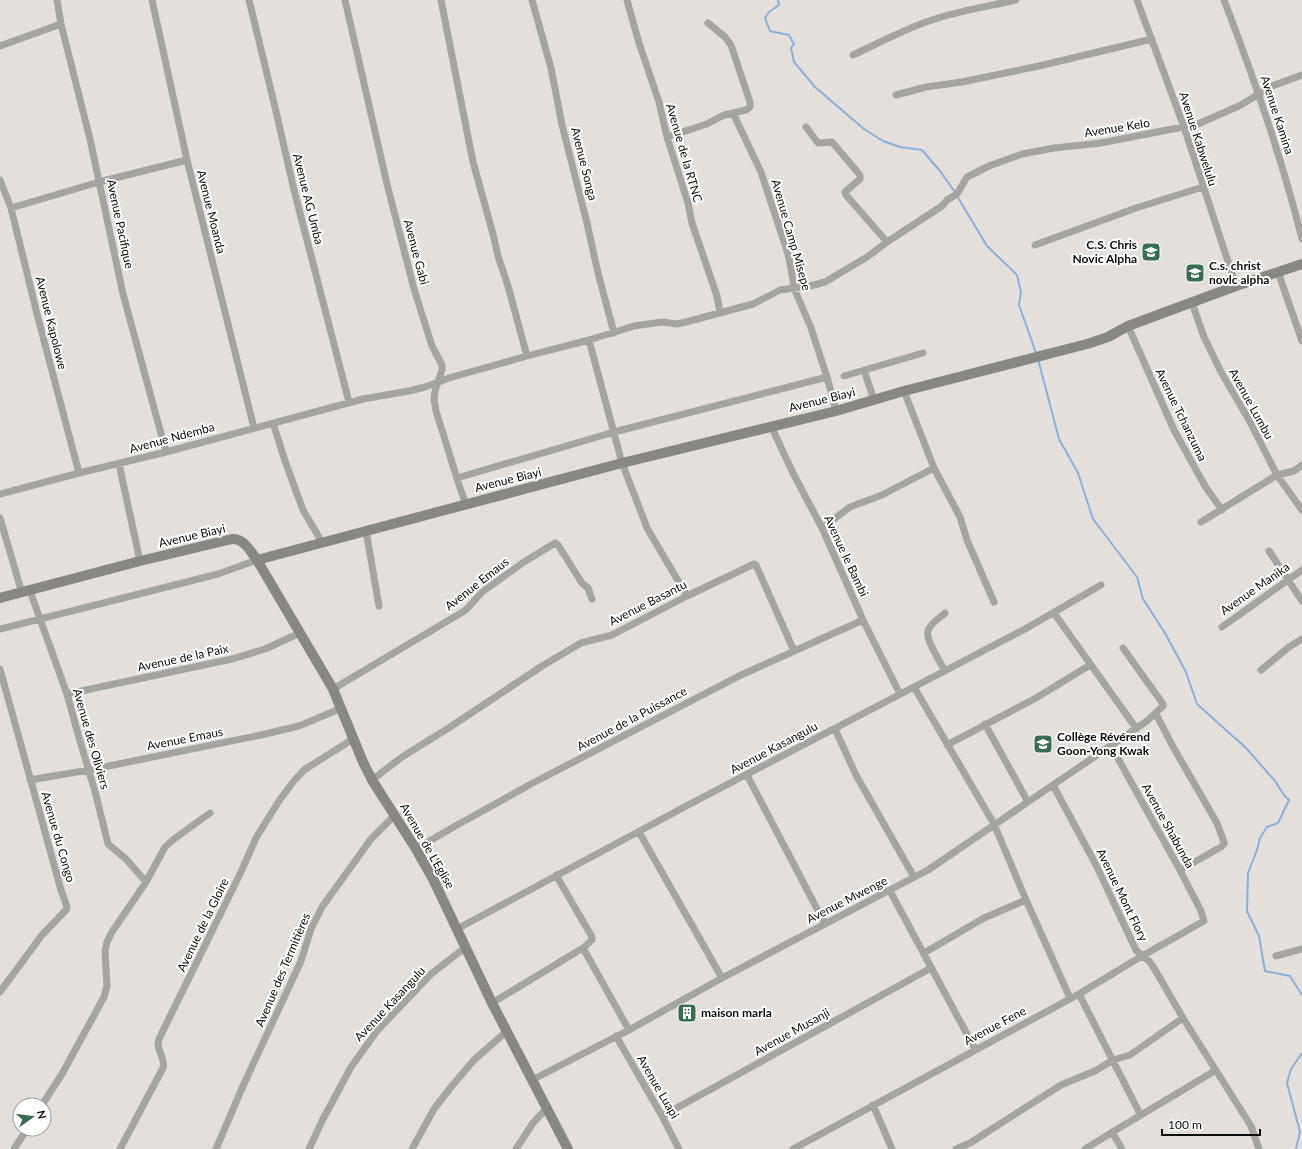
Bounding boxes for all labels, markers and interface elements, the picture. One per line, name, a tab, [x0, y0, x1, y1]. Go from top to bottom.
street label: Avenue Kamina	[1258, 73, 1297, 156]
street label: Avenue Kabwelulu	[1176, 90, 1221, 188]
street label: Avenue de la RTNC	[663, 102, 706, 204]
street label: Avenue Kelo	[1083, 115, 1151, 140]
street label: Avenue Songa	[568, 126, 601, 202]
street label: Avenue AG Umba	[290, 152, 327, 246]
street label: Avenue Moanda	[194, 168, 229, 255]
street label: Avenue Pacifique	[104, 178, 137, 270]
street label: Avenue Camp Misepe	[768, 178, 815, 292]
street label: Avenue Gabi	[401, 218, 432, 286]
place label: C.S. Chris Novic Alpha	[1073, 237, 1137, 266]
school or university icon: C.S. Chris Novic Alpha	[1140, 241, 1162, 263]
place label: C.s. christ novlc alpha	[1209, 258, 1269, 287]
school or university icon: C.s. christ novlc alpha	[1184, 262, 1206, 284]
street label: Avenue Kapolowe	[33, 275, 70, 371]
street label: Avenue Tchanzuma	[1153, 366, 1210, 464]
street label: Avenue Lumbu	[1226, 366, 1277, 442]
street label: Avenue Biayi	[787, 384, 857, 415]
street label: Avenue Ndemba	[128, 419, 216, 456]
street label: Avenue Biayi	[473, 464, 543, 495]
street label: Avenue le Bambi	[821, 513, 872, 599]
street label: Avenue Biayi	[157, 521, 227, 550]
street label: Avenue Emaus	[442, 554, 512, 613]
street label: Avenue Manika	[1217, 559, 1292, 618]
street label: Avenue Basantu	[606, 577, 689, 629]
street label: Avenue de la Paix	[136, 641, 230, 674]
street label: Avenue de la Puissance	[574, 683, 689, 754]
street label: Avenue des Oliviers	[70, 687, 113, 791]
street label: Avenue Kasangulu	[727, 718, 820, 777]
street label: Avenue Emaus	[146, 724, 224, 753]
place label: Collège Révérend Goon-Yong Kwak	[1057, 729, 1150, 758]
school or university icon: Collège Révérend Goon-Yong Kwak	[1032, 733, 1054, 755]
street label: Avenue Shabunda	[1139, 781, 1198, 871]
street label: Avenue du Congo	[38, 790, 79, 884]
street label: Avenue de L'Eglise	[397, 800, 458, 891]
street label: Avenue Mont Flory	[1093, 846, 1152, 944]
street label: Avenue Mwenge	[804, 873, 890, 926]
street label: Avenue de la Gloire	[173, 875, 232, 974]
street label: Avenue des Termitières	[252, 911, 313, 1029]
street label: Avenue Kasangulu	[351, 963, 428, 1044]
building icon: maison marla	[676, 1002, 698, 1024]
street label: Avenue Fene	[961, 1003, 1028, 1048]
place label: maison marla	[701, 1005, 772, 1020]
street label: Avenue Musanji	[751, 1005, 832, 1059]
street label: Avenue Luapi	[634, 1052, 683, 1121]
north arrow	[12, 1097, 52, 1137]
text: N	[35, 1109, 50, 1120]
scale bar	[1162, 1111, 1260, 1137]
text: 100 m	[1168, 1117, 1202, 1132]

